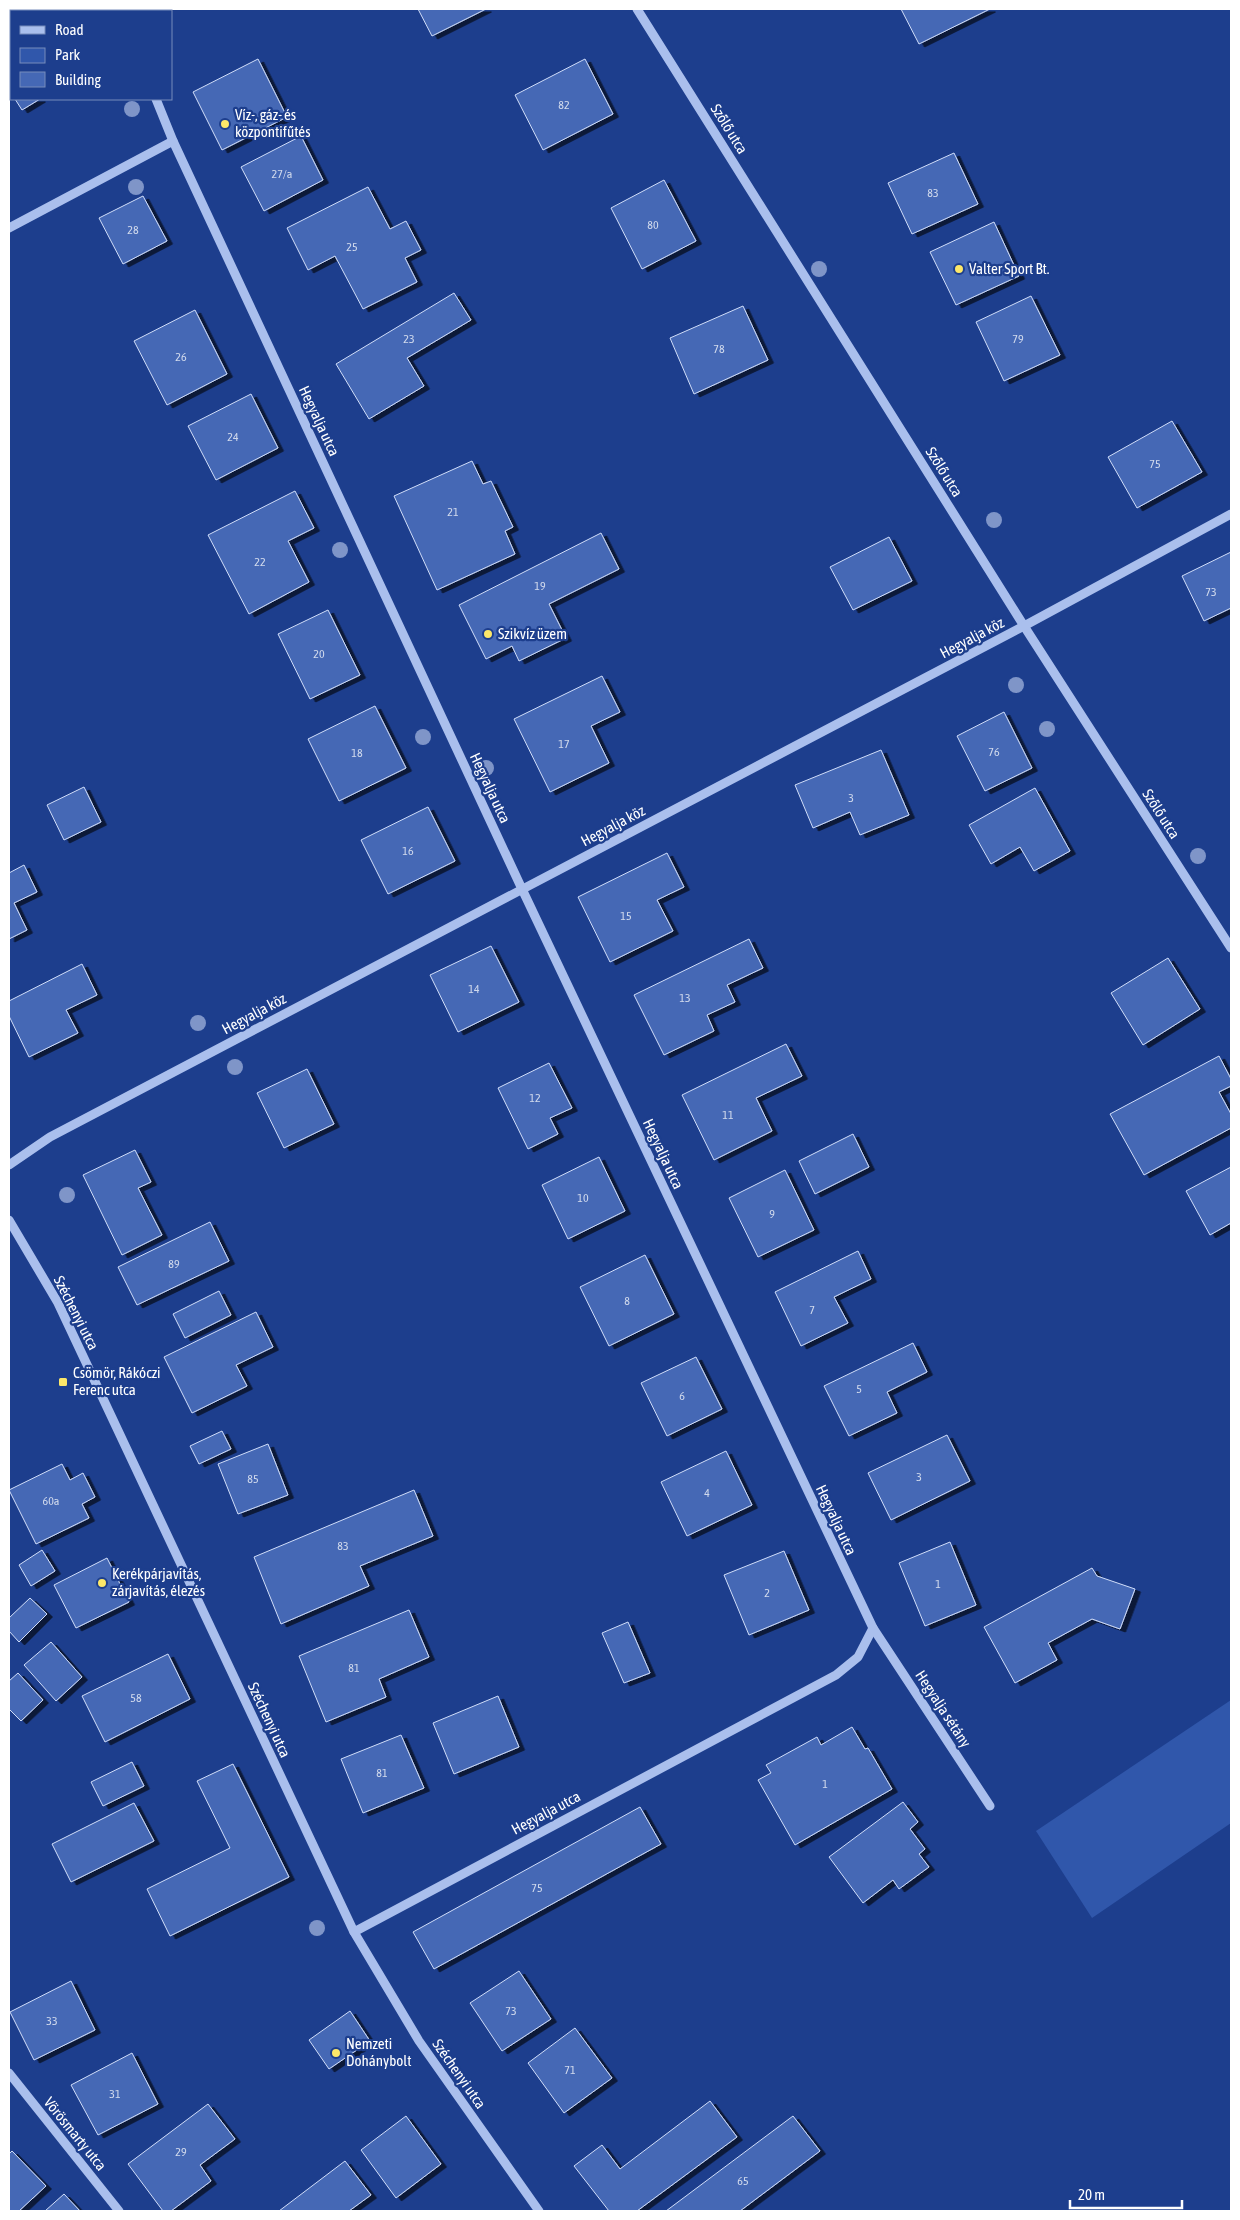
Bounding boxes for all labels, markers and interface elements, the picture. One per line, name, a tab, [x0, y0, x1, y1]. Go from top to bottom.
legend	[10, 10, 172, 100]
text: Road	[55, 21, 84, 38]
text: Park	[55, 46, 80, 63]
text: Building	[55, 71, 101, 88]
house number: 82	[558, 98, 570, 112]
street label: Szőlő utca	[708, 101, 751, 157]
place label: Víz-, gáz- és központifűtés	[235, 106, 310, 140]
marker: Víz-, gáz- és központifűtés	[219, 118, 231, 130]
house number: 27/a	[272, 167, 292, 181]
house number: 83	[927, 186, 939, 200]
house number: 80	[647, 218, 659, 232]
house number: 28	[127, 223, 139, 237]
house number: 25	[346, 240, 358, 254]
place label: Valter Sport Bt.	[969, 260, 1050, 277]
marker: Valter Sport Bt.	[953, 263, 965, 275]
house number: 23	[403, 332, 415, 346]
house number: 79	[1012, 332, 1024, 346]
house number: 78	[713, 342, 725, 356]
house number: 26	[175, 350, 187, 364]
street label: Hegyalja utca	[296, 383, 343, 459]
house number: 24	[227, 430, 239, 444]
street label: Szőlő utca	[923, 444, 966, 500]
house number: 75	[1149, 457, 1161, 471]
house number: 21	[447, 505, 459, 519]
house number: 22	[254, 555, 266, 569]
house number: 19	[534, 579, 546, 593]
house number: 73	[1205, 585, 1217, 599]
street label: Hegyalja köz	[937, 613, 1007, 662]
place label: Szikvíz üzem	[498, 625, 567, 642]
marker: Szikvíz üzem	[482, 628, 494, 640]
house number: 20	[313, 647, 325, 661]
house number: 17	[558, 737, 570, 751]
house number: 76	[988, 745, 1000, 759]
house number: 18	[351, 746, 363, 760]
street label: Hegyalja utca	[467, 750, 514, 826]
street label: Szőlő utca	[1139, 786, 1184, 842]
house number: 3	[848, 791, 854, 805]
street label: Hegyalja köz	[578, 801, 648, 850]
house number: 16	[402, 844, 414, 858]
house number: 15	[620, 909, 632, 923]
house number: 14	[468, 982, 480, 996]
street label: Hegyalja köz	[219, 989, 289, 1038]
house number: 13	[679, 991, 691, 1005]
house number: 12	[529, 1091, 541, 1105]
house number: 11	[722, 1108, 734, 1122]
street label: Hegyalja utca	[640, 1116, 687, 1192]
house number: 10	[577, 1191, 589, 1205]
house number: 9	[769, 1207, 775, 1221]
house number: 89	[168, 1257, 180, 1271]
street label: Széchenyi utca	[51, 1273, 102, 1353]
house number: 8	[624, 1294, 630, 1308]
house number: 7	[809, 1303, 815, 1317]
place label: Csömör, Rákóczi Ferenc utca	[73, 1364, 161, 1398]
marker: Csömör, Rákóczi Ferenc utca	[57, 1376, 69, 1388]
house number: 5	[856, 1382, 862, 1396]
house number: 6	[679, 1389, 685, 1403]
house number: 3	[916, 1470, 922, 1484]
house number: 85	[247, 1472, 259, 1486]
street label: Hegyalja utca	[813, 1482, 860, 1558]
house number: 4	[704, 1486, 710, 1500]
house number: 60a	[43, 1494, 59, 1508]
house number: 83	[337, 1539, 349, 1553]
place label: Kerékpárjavítás, zárjavítás, élezés	[112, 1565, 205, 1599]
marker: Kerékpárjavítás, zárjavítás, élezés	[96, 1577, 108, 1589]
house number: 1	[935, 1577, 941, 1591]
house number: 2	[764, 1586, 770, 1600]
house number: 81	[348, 1661, 360, 1675]
street label: Hegyalja sétány	[912, 1667, 975, 1750]
street label: Széchenyi utca	[245, 1680, 294, 1760]
house number: 58	[130, 1691, 142, 1705]
house number: 81	[376, 1766, 388, 1780]
house number: 1	[822, 1777, 828, 1791]
street label: Hegyalja utca	[508, 1787, 583, 1838]
house number: 75	[531, 1881, 543, 1895]
house number: 73	[505, 2004, 517, 2018]
house number: 33	[46, 2014, 58, 2028]
place label: Nemzeti Dohánybolt	[346, 2035, 412, 2069]
street label: Széchenyi utca	[429, 2036, 490, 2112]
marker: Nemzeti Dohánybolt	[330, 2047, 342, 2059]
house number: 71	[564, 2063, 576, 2077]
house number: 31	[109, 2087, 121, 2101]
street label: Vörösmarty utca	[41, 2094, 110, 2174]
house number: 29	[175, 2145, 187, 2159]
house number: 65	[737, 2174, 749, 2188]
scale bar	[1070, 2178, 1182, 2210]
text: 20 m	[1078, 2186, 1105, 2203]

